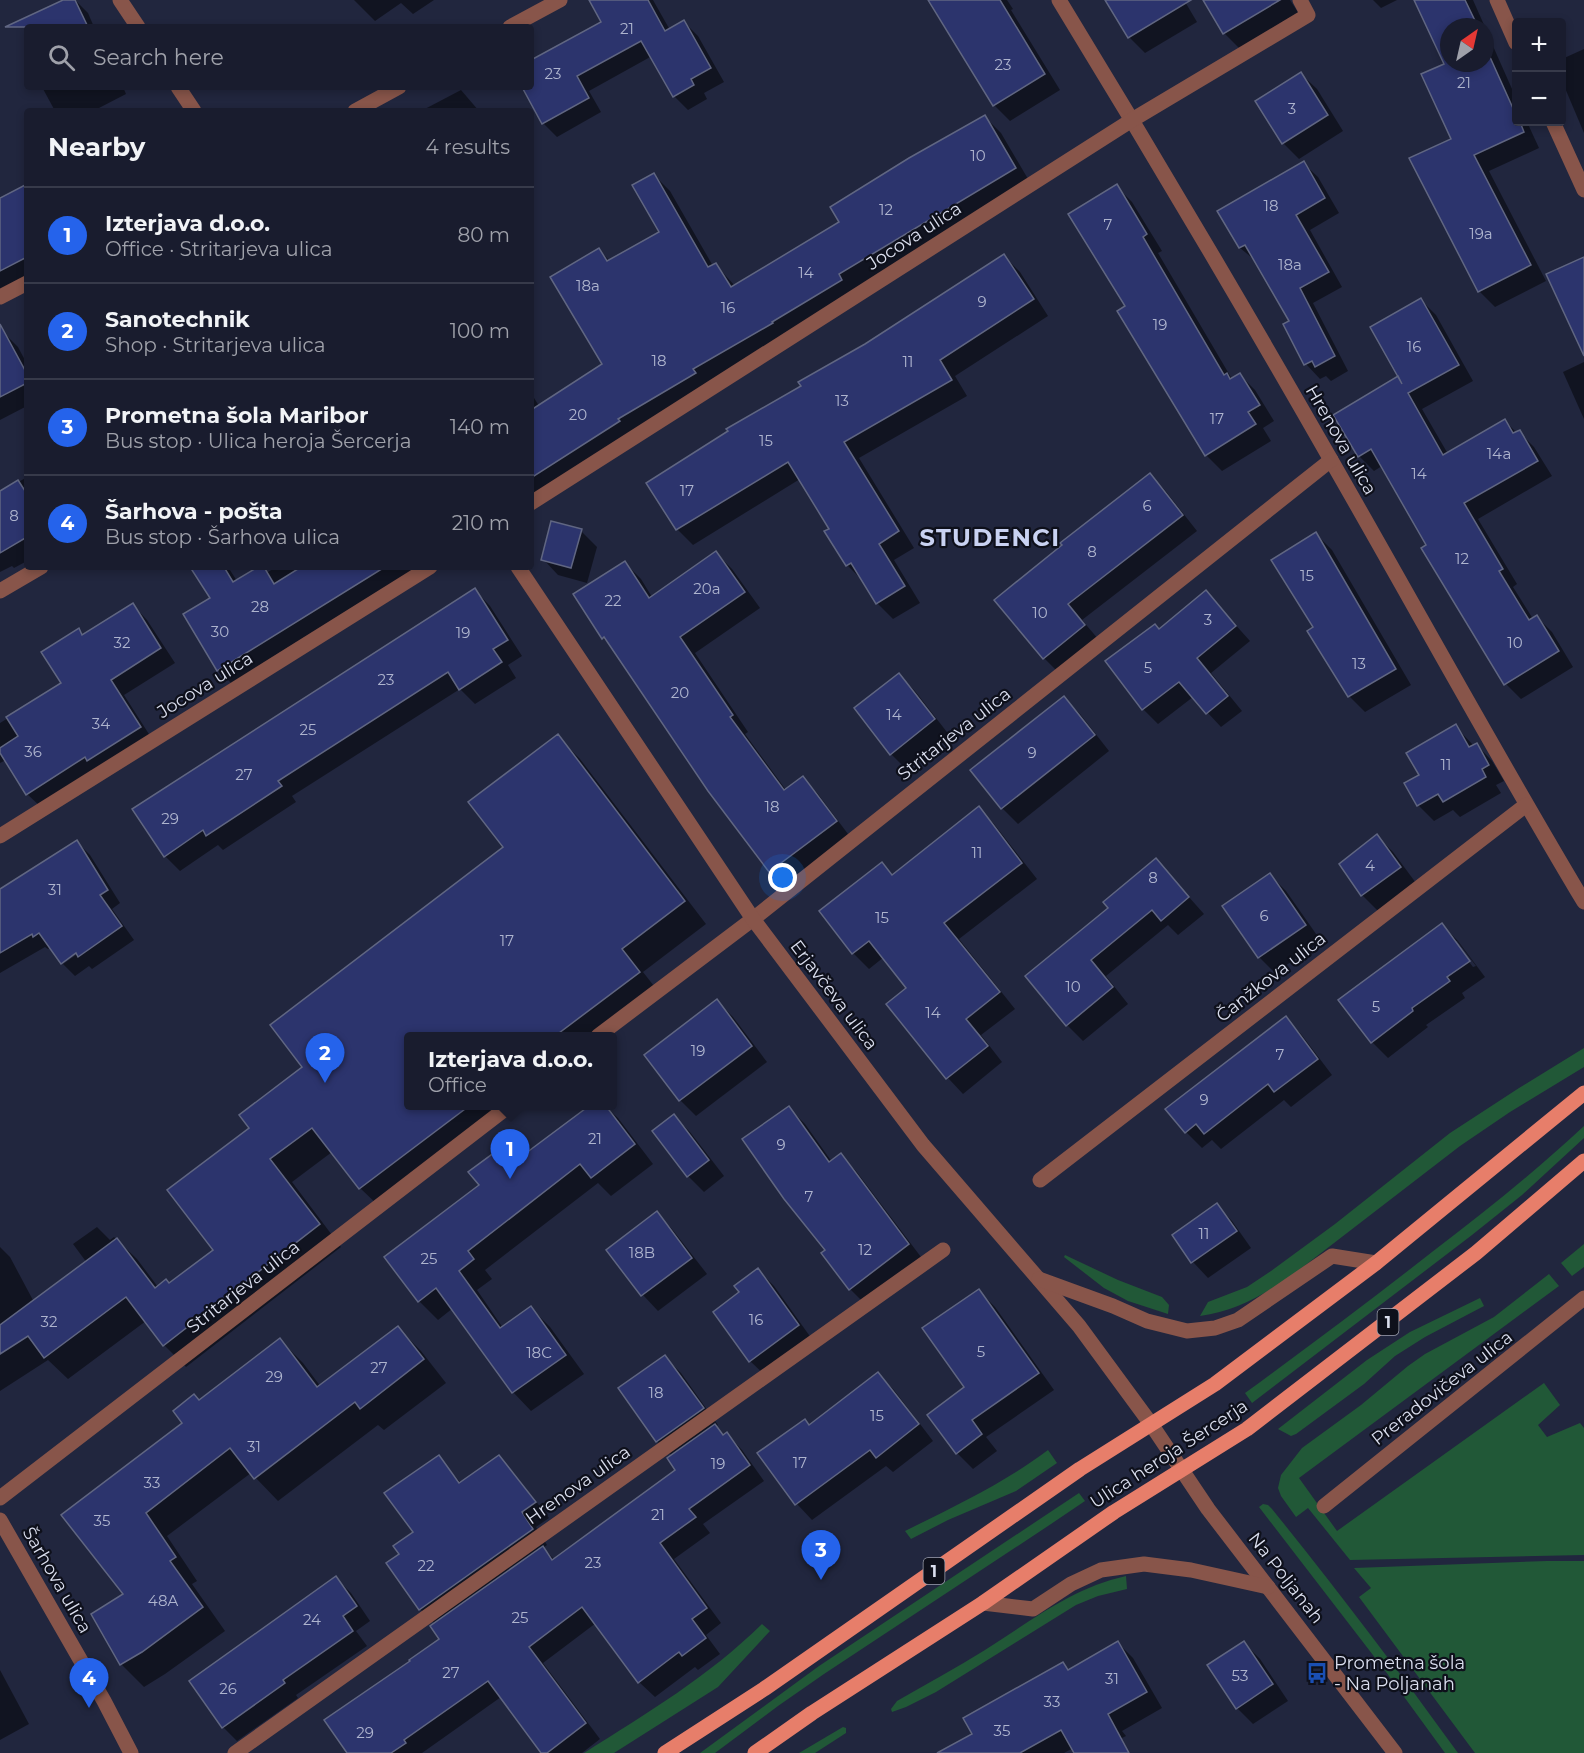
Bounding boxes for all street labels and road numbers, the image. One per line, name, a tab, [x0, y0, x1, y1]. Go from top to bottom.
street label: Jocova ulica	[862, 197, 966, 275]
street label: Hrenova ulica	[1301, 381, 1381, 499]
street label: Jocova ulica	[152, 647, 257, 724]
street label: Stritarjeva ulica	[893, 683, 1015, 785]
street label: Čanžkova ulica	[1212, 927, 1330, 1027]
street label: Erjavčeva ulica	[785, 936, 883, 1054]
street label: Stritarjeva ulica	[182, 1236, 304, 1338]
road number: 1	[1378, 1309, 1398, 1335]
street label: Preradovičeva ulica	[1367, 1326, 1517, 1450]
street label: Ulica heroja Šercerja	[1086, 1395, 1252, 1513]
street label: Hrenova ulica	[521, 1441, 635, 1529]
street label: Šarhova ulica	[18, 1523, 96, 1637]
street label: Na Poljanah	[1244, 1528, 1328, 1628]
road number: 1	[924, 1558, 944, 1584]

